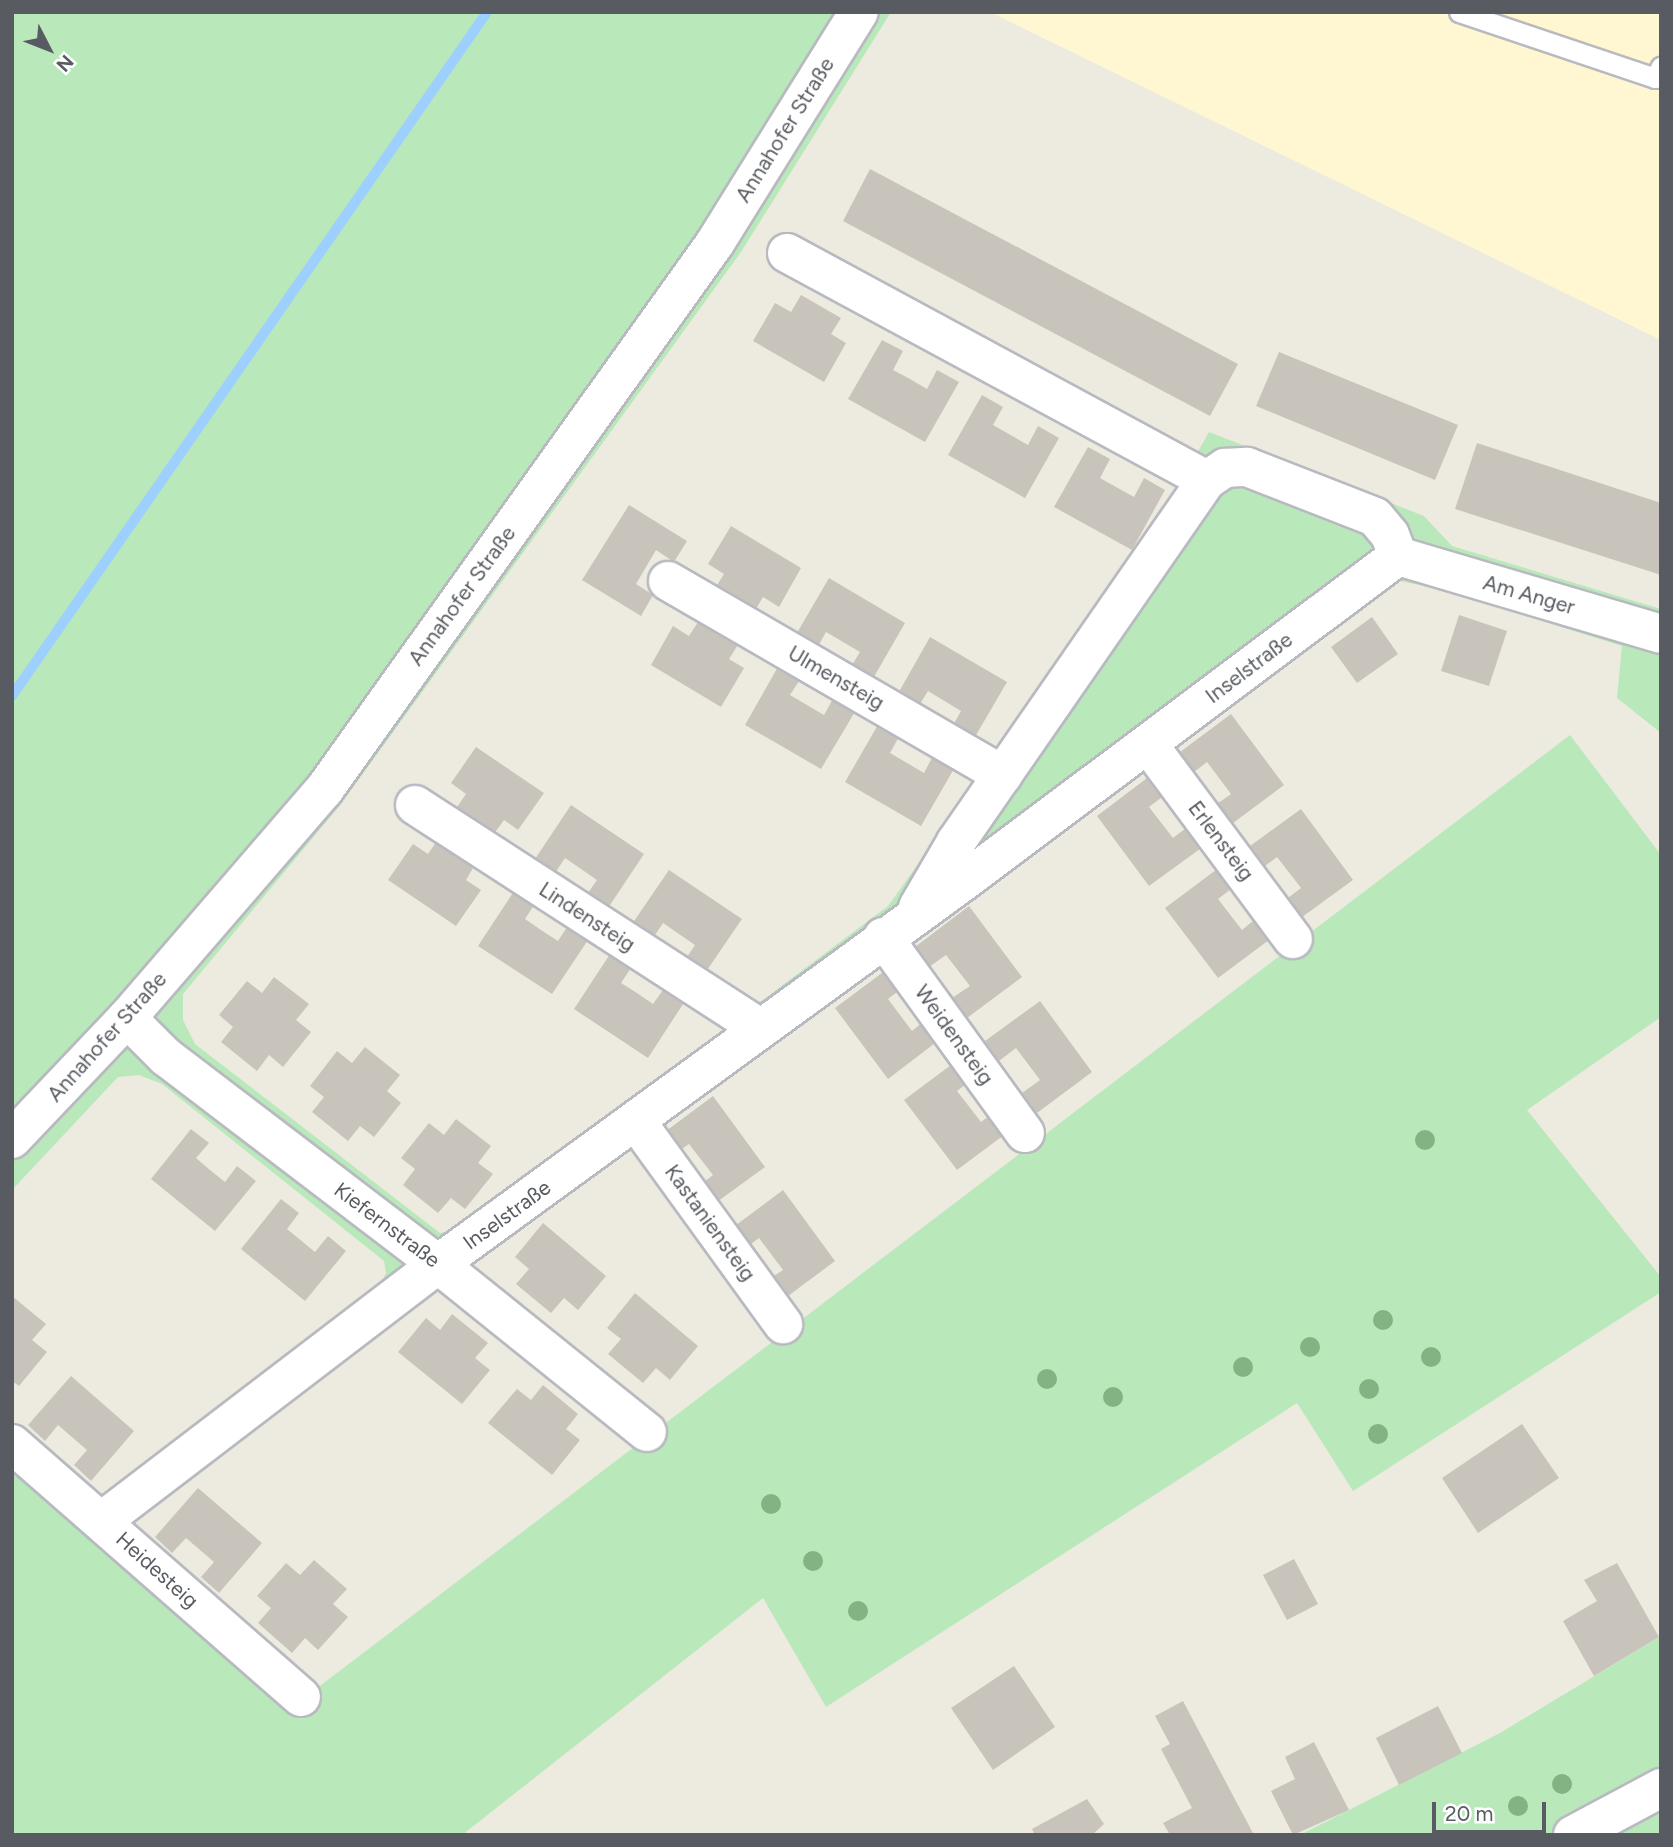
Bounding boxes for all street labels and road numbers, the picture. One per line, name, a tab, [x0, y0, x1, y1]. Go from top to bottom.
street label: Annahofer Straße	[730, 53, 840, 207]
street label: Annahofer Straße	[403, 522, 521, 670]
street label: Am Anger	[1480, 570, 1578, 620]
street label: Inselstraße	[1201, 627, 1297, 709]
street label: Ulmensteig	[783, 640, 889, 716]
street label: Erlensteig	[1183, 796, 1259, 886]
street label: Lindensteig	[534, 877, 640, 957]
street label: Annahofer Straße	[42, 967, 172, 1107]
street label: Weidensteig	[909, 980, 999, 1090]
street label: Kastaniensteig	[659, 1160, 761, 1286]
street label: Inselstraße	[458, 1175, 556, 1255]
street label: Kiefernstraße	[329, 1177, 445, 1273]
street label: Heidesteig	[111, 1526, 203, 1614]

